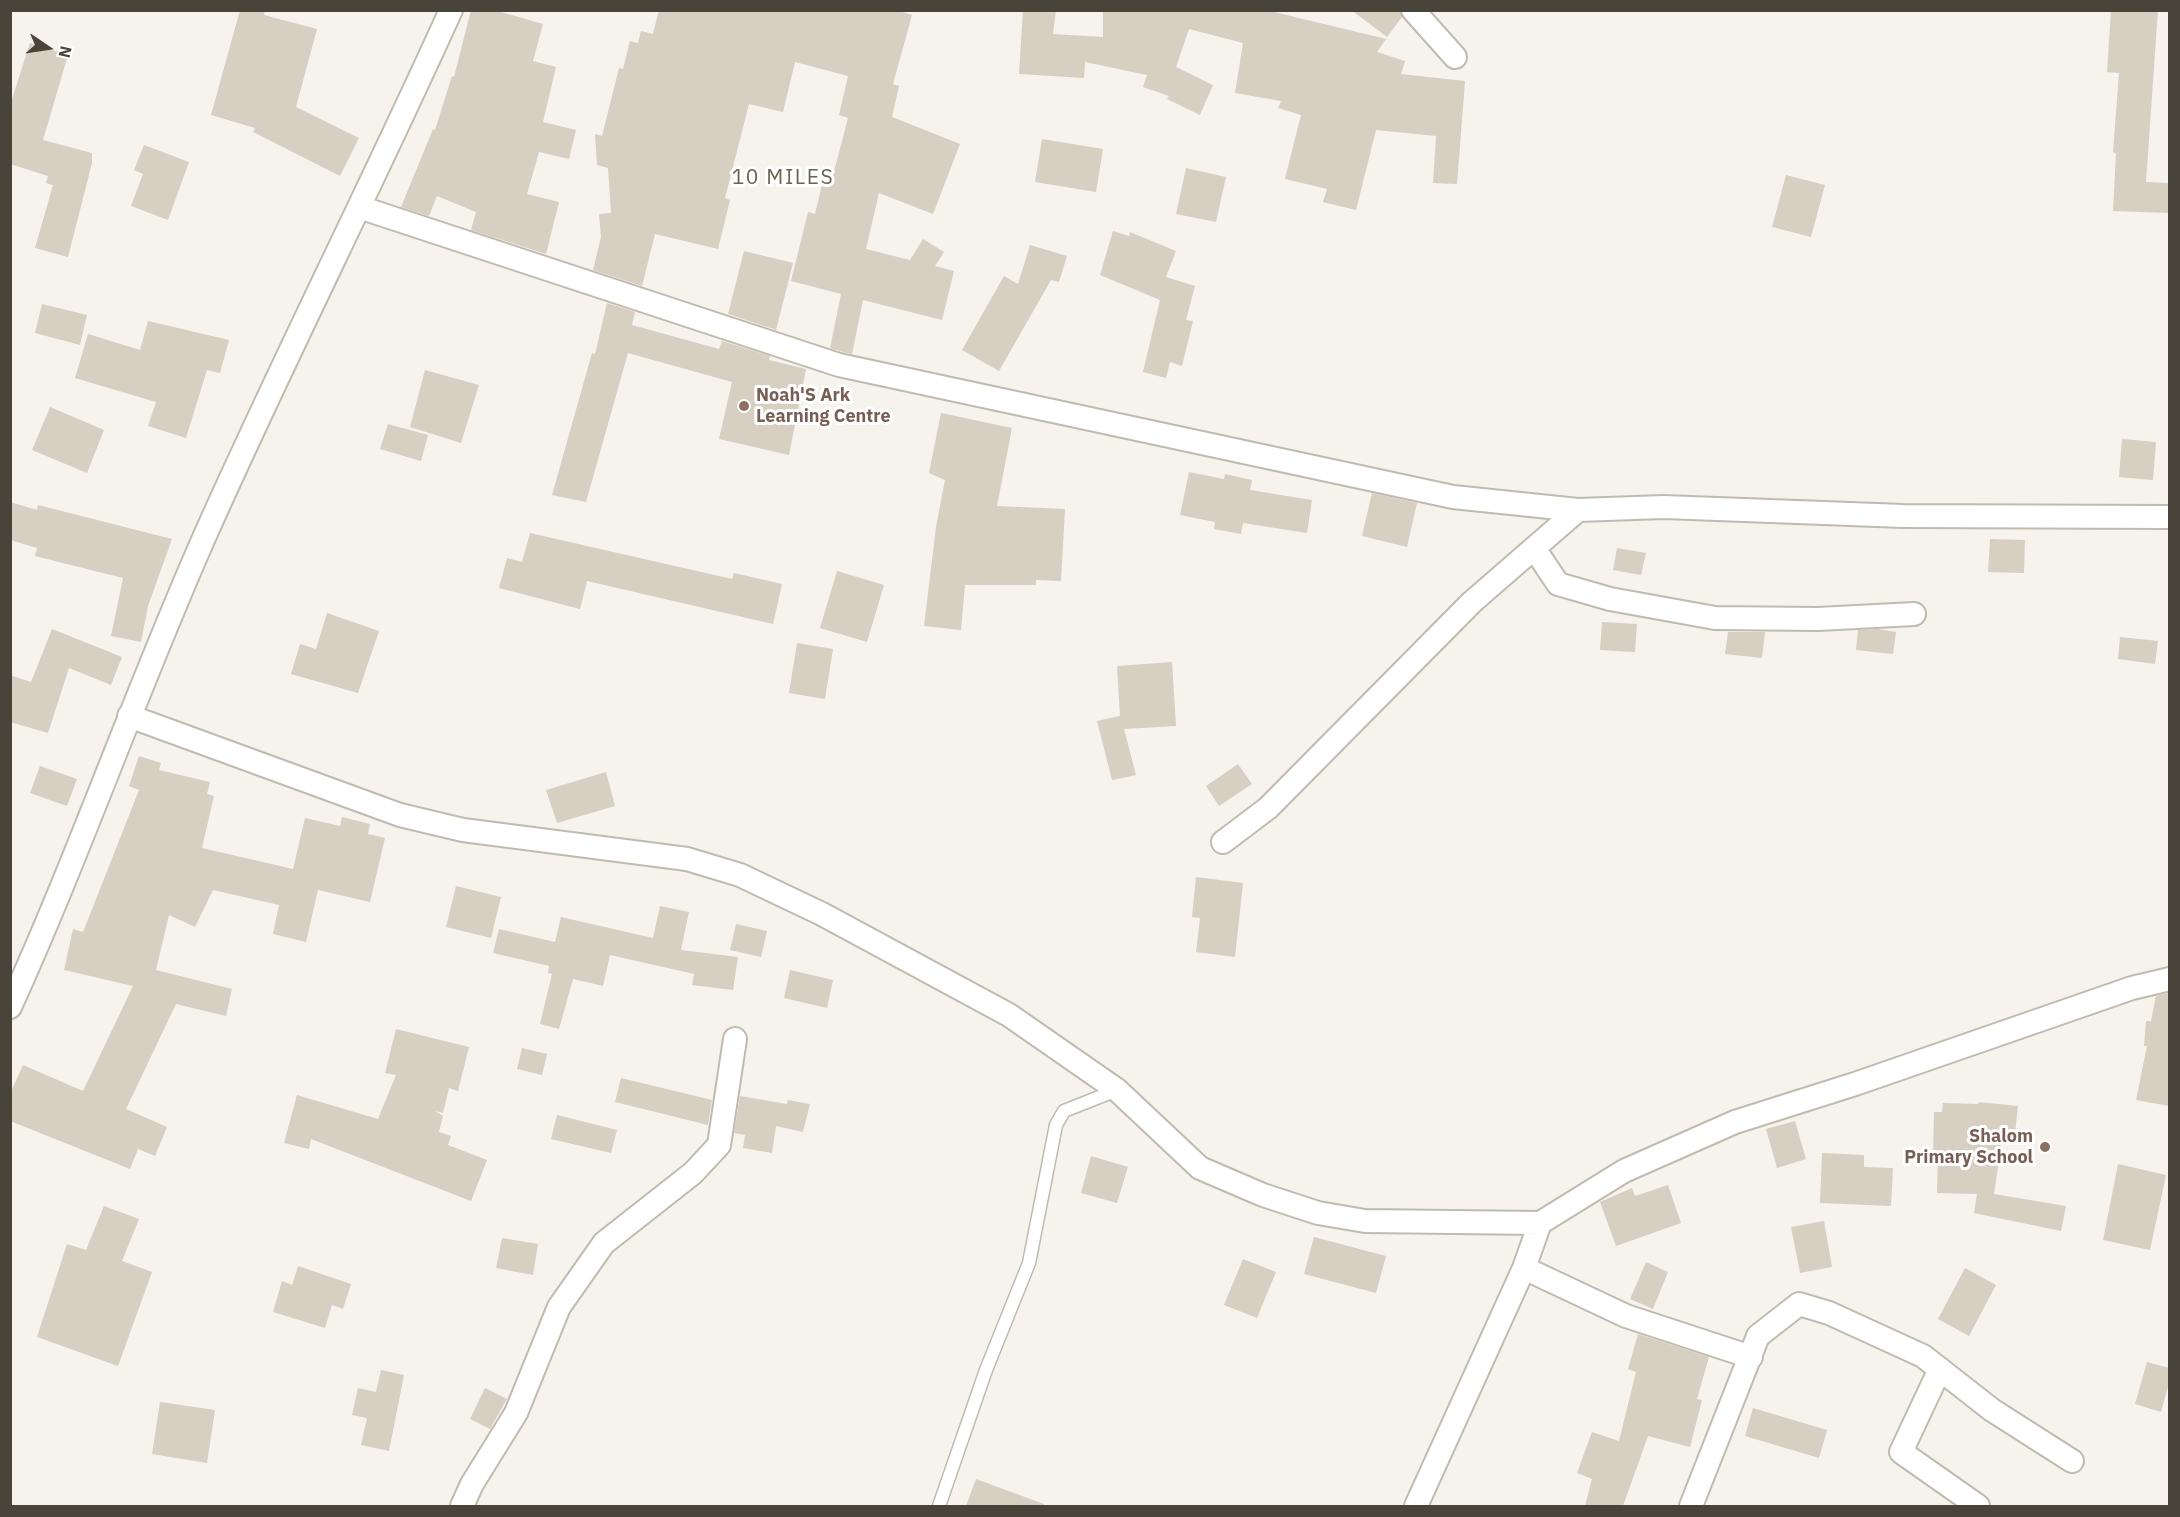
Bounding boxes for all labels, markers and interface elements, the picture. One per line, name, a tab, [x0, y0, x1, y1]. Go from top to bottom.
north arrow	[18, 18, 78, 78]
text: N	[54, 44, 77, 60]
district label: 10 MILES	[732, 165, 834, 191]
place label: Noah'S Ark Learning Centre	[756, 385, 891, 428]
marker: Noah'S Ark Learning Centre	[737, 399, 751, 413]
place label: Shalom Primary School	[1904, 1126, 2033, 1168]
marker: Shalom Primary School	[2038, 1140, 2052, 1154]

